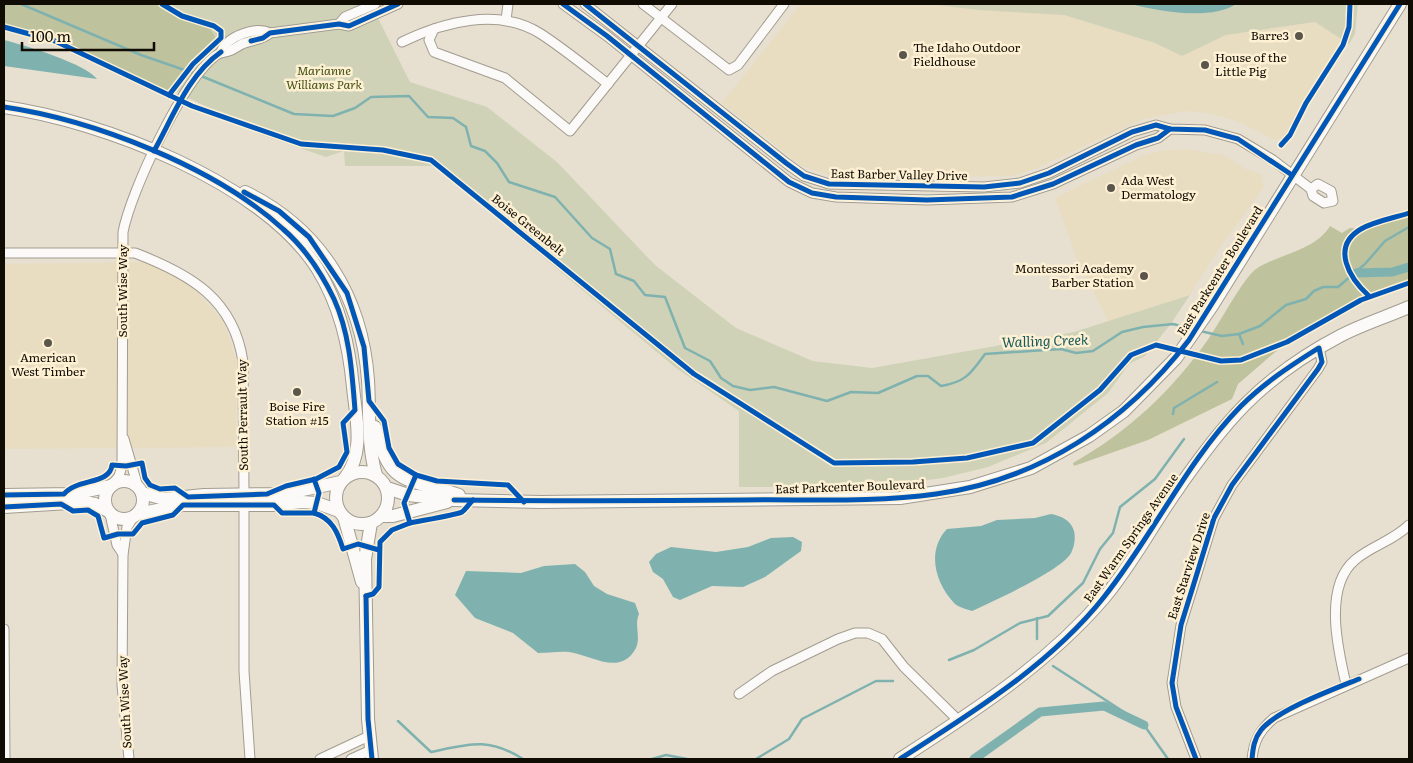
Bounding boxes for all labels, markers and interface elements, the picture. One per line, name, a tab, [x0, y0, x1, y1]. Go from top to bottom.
scale bar	[22, 20, 155, 52]
text: 100 m	[30, 24, 71, 47]
place label: Barre3	[1251, 26, 1289, 44]
marker: Barre3	[1293, 30, 1305, 42]
place label: The Idaho Outdoor Fieldhouse	[913, 38, 1021, 70]
place label: House of the Little Pig	[1215, 48, 1287, 80]
marker: The Idaho Outdoor Fieldhouse	[897, 49, 909, 61]
marker: House of the Little Pig	[1199, 59, 1211, 71]
park label: Marianne Williams Park	[286, 61, 362, 93]
street label: East Barber Valley Drive	[830, 164, 968, 184]
place label: Ada West Dermatology	[1121, 171, 1196, 203]
marker: Ada West Dermatology	[1105, 182, 1117, 194]
street label: Boise Greenbelt	[488, 189, 569, 259]
street label: East Parkcenter Boulevard	[1172, 202, 1267, 339]
street label: South Wise Way	[113, 244, 131, 338]
place label: Montessori Academy Barber Station	[1015, 259, 1134, 291]
marker: Montessori Academy Barber Station	[1138, 270, 1150, 282]
water label: Walling Creek	[1001, 328, 1089, 352]
marker: American West Timber	[42, 337, 54, 349]
place label: American West Timber	[11, 348, 85, 380]
street label: South Perrault Way	[232, 359, 252, 471]
marker: Boise Fire Station #15	[291, 386, 303, 398]
place label: Boise Fire Station #15	[265, 397, 329, 429]
street label: East Warm Springs Avenue	[1079, 469, 1182, 606]
street label: East Parkcenter Boulevard	[775, 474, 926, 498]
street label: East Starview Drive	[1162, 510, 1214, 622]
street label: South Wise Way	[113, 655, 135, 749]

